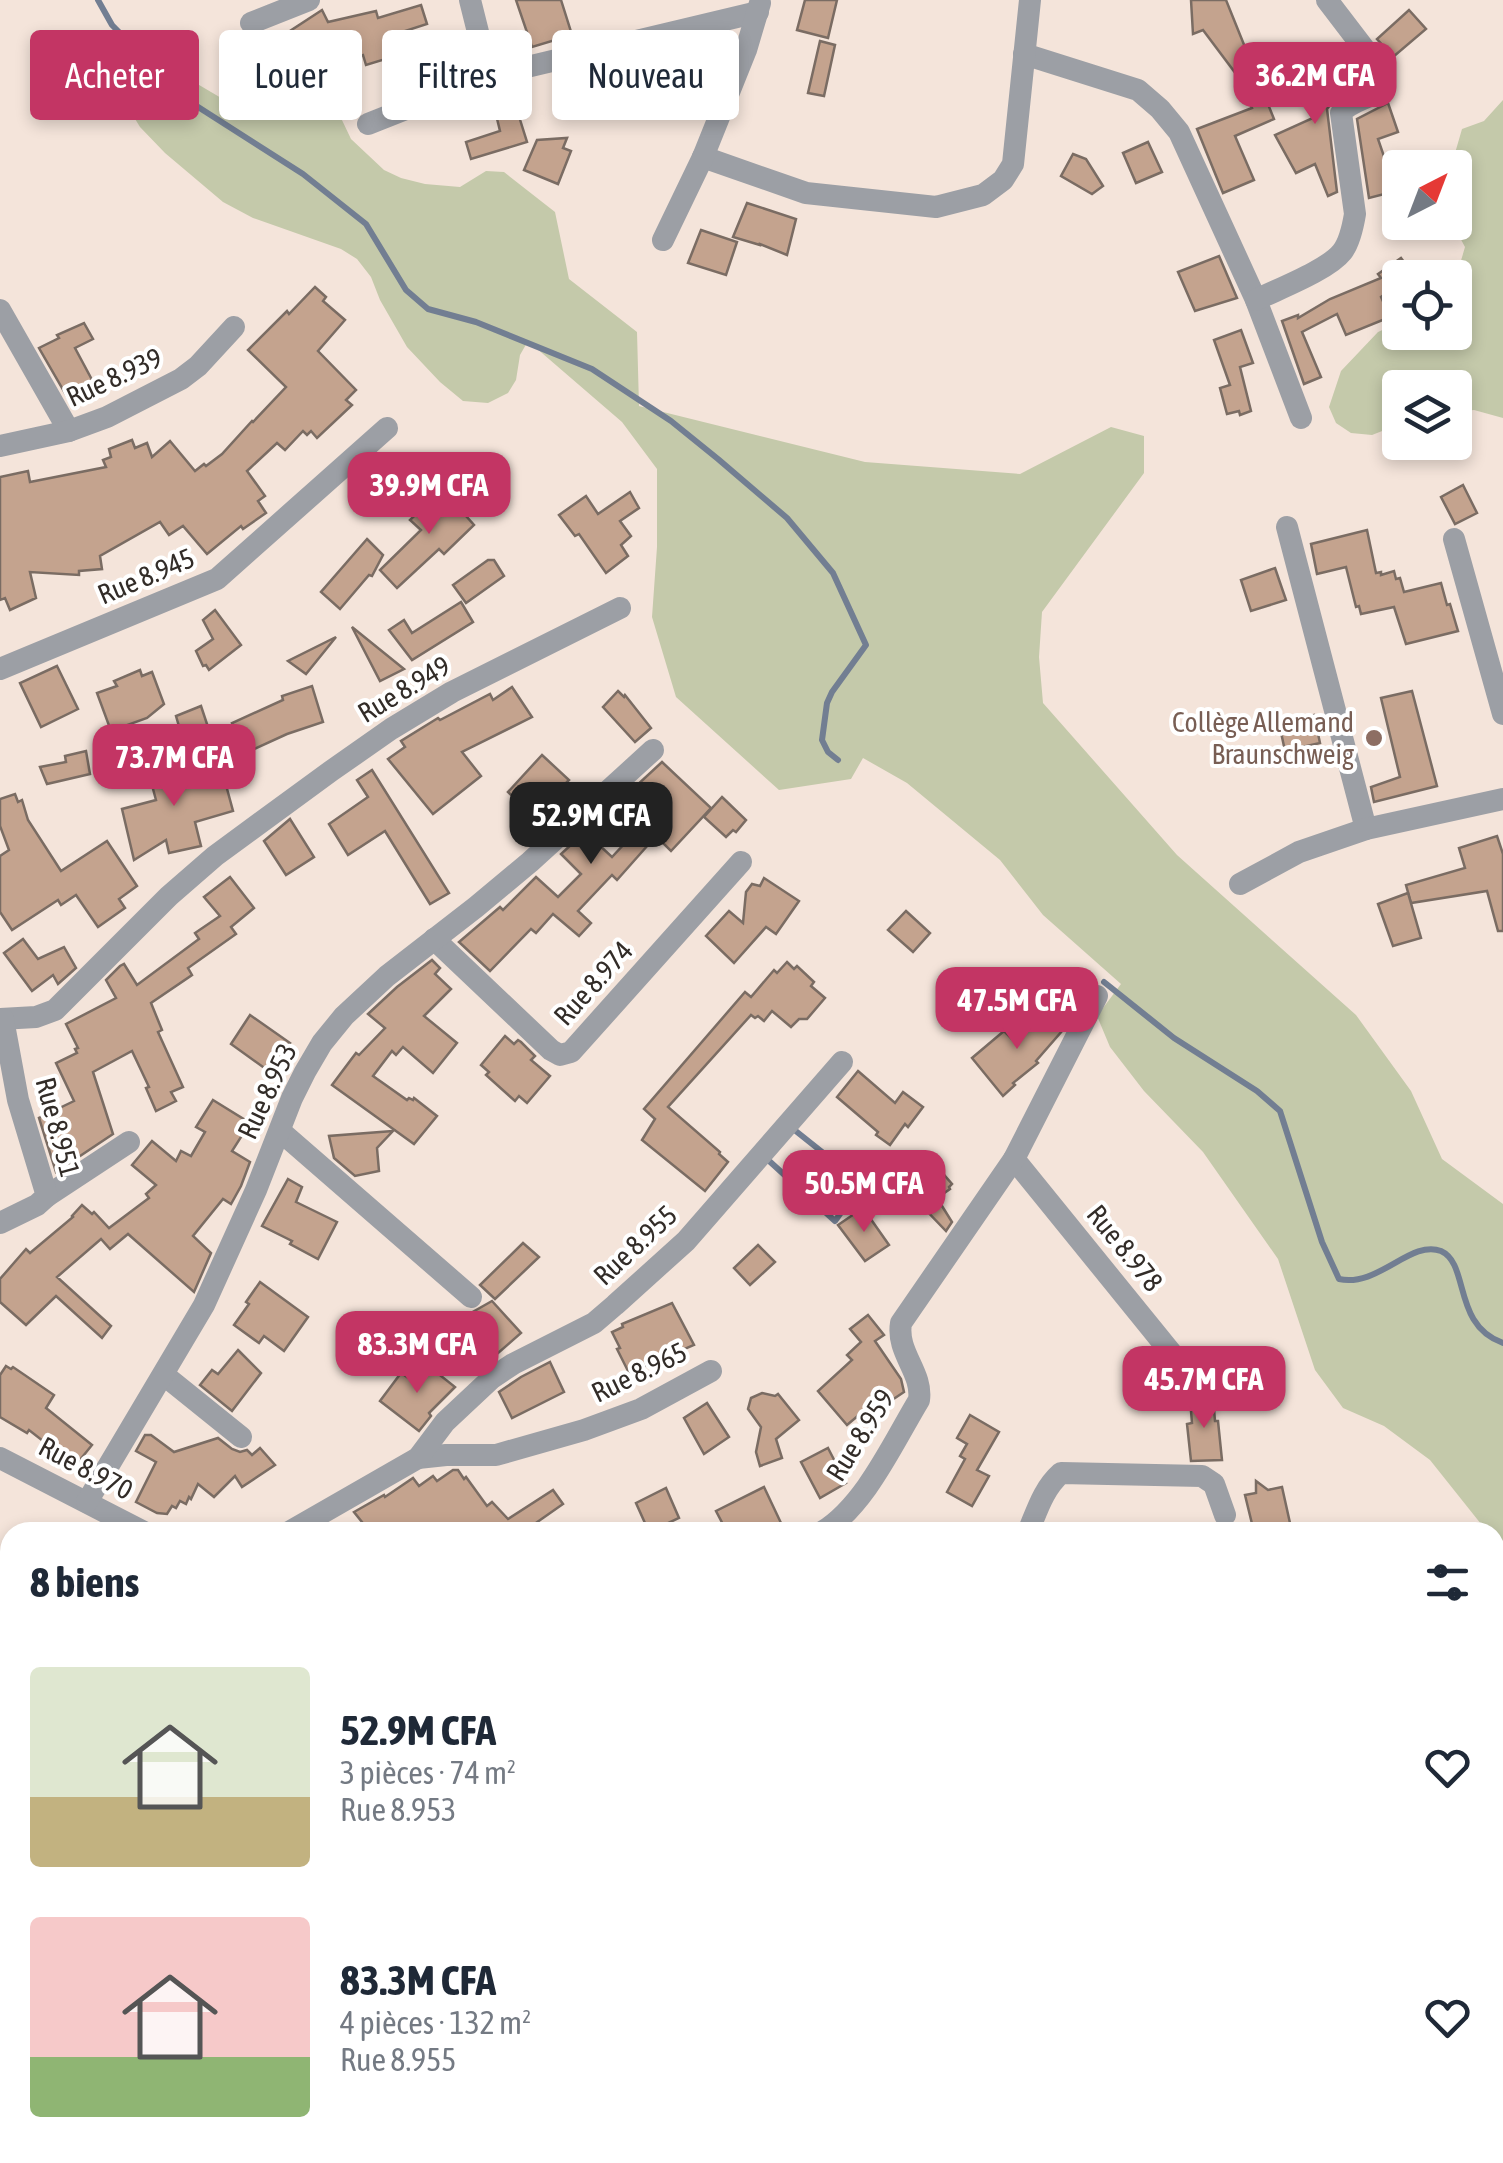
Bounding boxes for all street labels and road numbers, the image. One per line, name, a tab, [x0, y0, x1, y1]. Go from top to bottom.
street label: Rue 8.939	[61, 341, 167, 413]
street label: Rue 8.945	[93, 541, 199, 611]
street label: Rue 8.949	[352, 649, 456, 729]
street label: Rue 8.974	[547, 935, 639, 1031]
street label: Rue 8.953	[231, 1038, 303, 1144]
street label: Rue 8.951	[29, 1074, 87, 1180]
street label: Rue 8.978	[1081, 1198, 1169, 1298]
street label: Rue 8.955	[587, 1199, 683, 1291]
street label: Rue 8.965	[586, 1335, 692, 1409]
street label: Rue 8.959	[819, 1383, 901, 1487]
street label: Rue 8.970	[34, 1430, 138, 1506]

